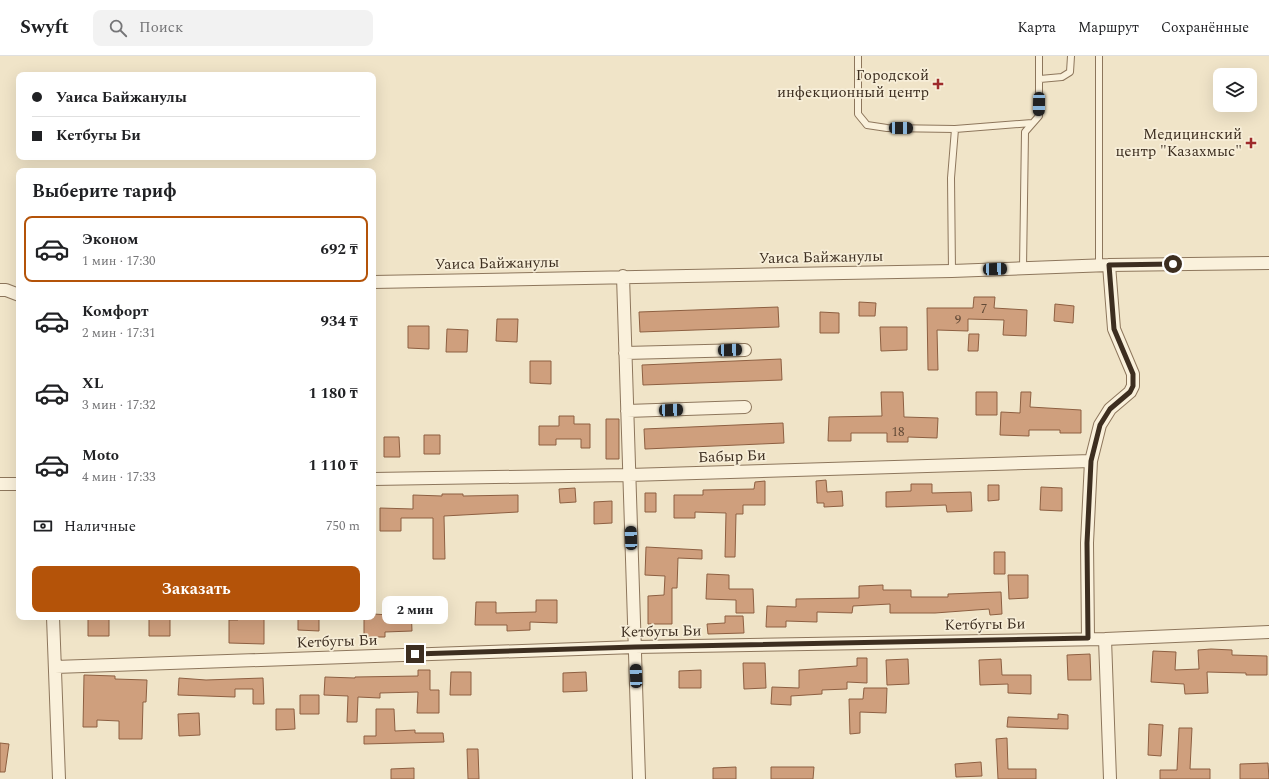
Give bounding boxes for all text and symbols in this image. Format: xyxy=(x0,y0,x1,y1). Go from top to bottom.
search box xyxy=(93,10,373,46)
text: Swyft xyxy=(20,13,69,42)
text: Поиск xyxy=(139,16,183,39)
icon: search xyxy=(107,17,129,39)
text: Карта xyxy=(1018,17,1056,38)
text: Маршрут xyxy=(1078,17,1139,38)
text: Сохранённые xyxy=(1161,17,1249,38)
place label: Городской инфекционный центр xyxy=(777,64,929,104)
map controls xyxy=(1213,68,1257,112)
button: layers xyxy=(1213,68,1257,112)
marker: Городской инфекционный центр xyxy=(932,78,944,90)
text: Уаиса Байжанулы xyxy=(56,86,187,109)
car xyxy=(1033,92,1045,116)
car xyxy=(889,122,913,134)
place label: Медицинский центр "Казахмыс" xyxy=(1115,123,1242,163)
text: Кетбугы Би xyxy=(56,124,141,147)
marker: Медицинский центр "Казахмыс" xyxy=(1245,137,1257,149)
text: Выберите тариф xyxy=(32,178,177,205)
text: Эконом xyxy=(82,228,138,251)
icon: car xyxy=(34,231,70,267)
text: 692 ₸ xyxy=(321,238,358,261)
street label: Уаиса Байжанулы xyxy=(759,245,883,270)
text: 1 мин · 17:30 xyxy=(82,251,155,271)
street label: Уаиса Байжанулы xyxy=(435,251,559,276)
route start xyxy=(1164,255,1182,273)
car xyxy=(983,263,1007,275)
house number: 7 xyxy=(981,299,987,319)
text: Комфорт xyxy=(82,300,149,323)
icon: car xyxy=(34,303,70,339)
text: 934 ₸ xyxy=(321,310,358,333)
house number: 9 xyxy=(955,310,962,330)
text: 2 мин · 17:31 xyxy=(82,323,155,343)
car xyxy=(718,344,742,356)
text: XL xyxy=(82,372,103,395)
icon: car xyxy=(34,375,70,411)
text: 1 180 ₸ xyxy=(308,382,358,405)
text: 3 мин · 17:32 xyxy=(82,395,155,415)
car xyxy=(659,404,683,416)
house number: 18 xyxy=(892,422,905,442)
text: Moto xyxy=(82,444,119,467)
street label: Бабыр Би xyxy=(698,444,766,469)
icon: car xyxy=(34,447,70,483)
text: 1 110 ₸ xyxy=(308,454,358,477)
text: 4 мин · 17:33 xyxy=(82,467,155,487)
icon: cash xyxy=(32,515,54,537)
text: Наличные xyxy=(64,515,136,538)
text: 750 m xyxy=(326,516,360,536)
car xyxy=(625,526,637,550)
button: Заказать xyxy=(32,566,360,612)
callout: 2 мин xyxy=(382,596,448,624)
text: 2 мин xyxy=(397,600,433,620)
street label: Кетбугы Би xyxy=(944,612,1026,637)
street label: Кетбугы Би xyxy=(620,619,702,644)
street label: Кетбугы Би xyxy=(296,629,378,654)
route end xyxy=(406,645,424,663)
car xyxy=(630,664,642,688)

